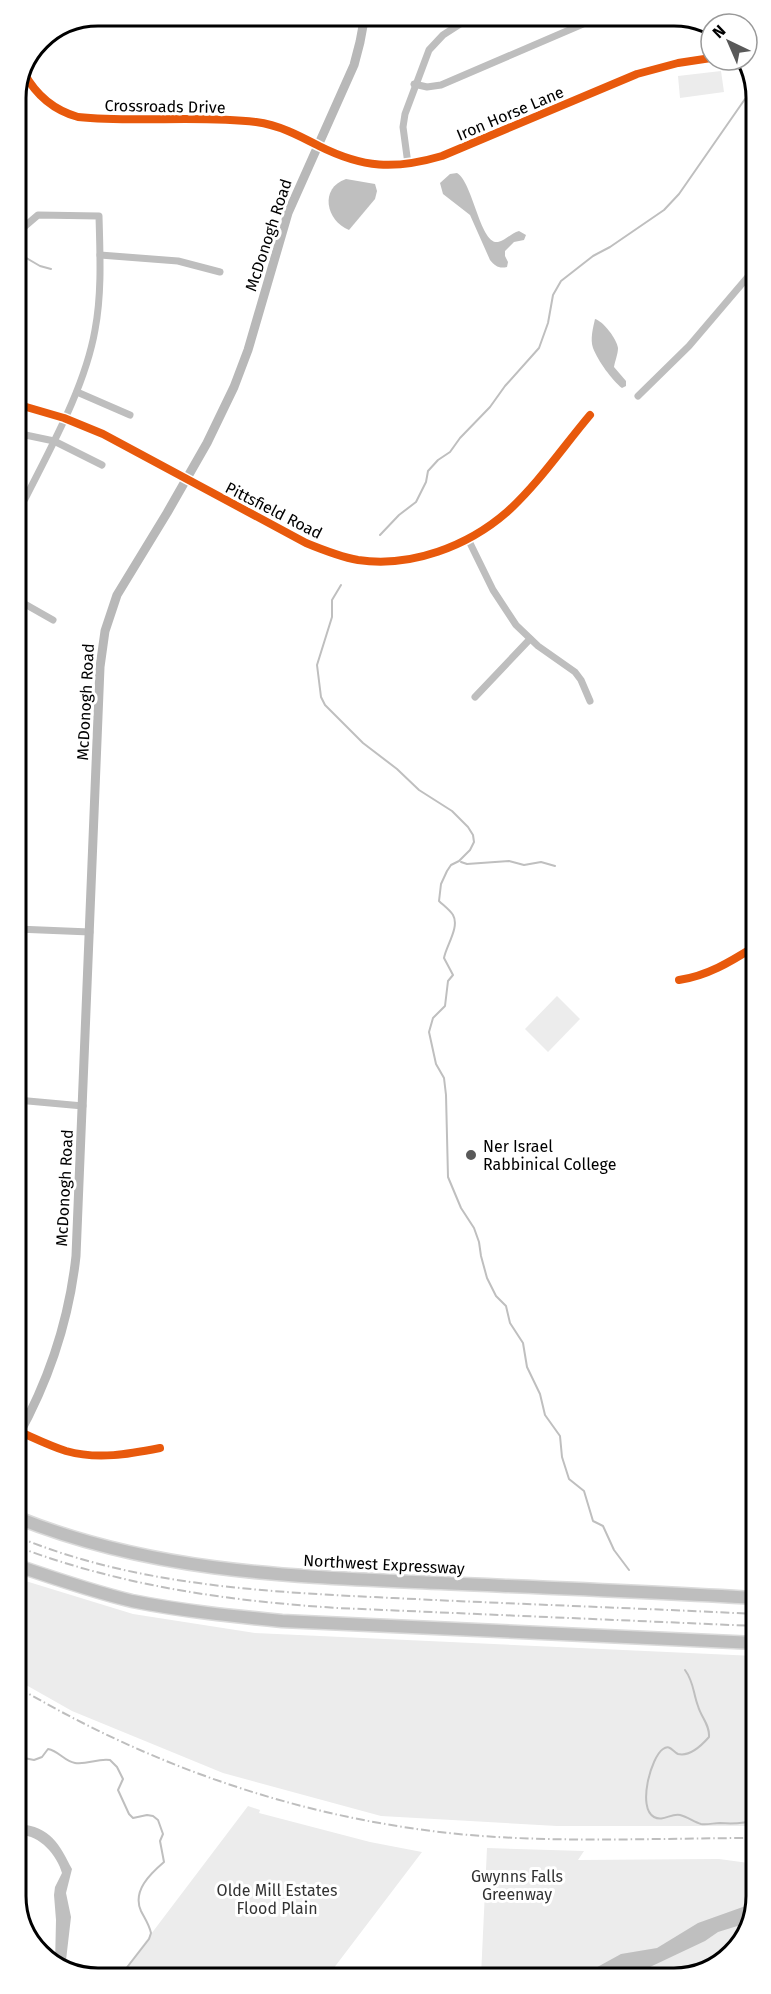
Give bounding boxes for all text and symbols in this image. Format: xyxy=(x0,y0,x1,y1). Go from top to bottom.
north arrow xyxy=(699,12,759,72)
text: N xyxy=(709,21,729,42)
street label: Iron Horse Lane xyxy=(454,82,567,145)
street label: Crossroads Drive xyxy=(104,96,226,117)
street label: McDonogh Road xyxy=(241,176,296,294)
street label: Pittsfield Road xyxy=(222,478,325,543)
street label: McDonogh Road xyxy=(73,643,98,761)
street label: McDonogh Road xyxy=(52,1129,77,1247)
place label: Ner Israel Rabbinical College xyxy=(483,1137,616,1174)
marker: Ner Israel Rabbinical College xyxy=(464,1148,478,1162)
street label: Northwest Expressway xyxy=(303,1551,465,1578)
park label: Gwynns Falls Greenway xyxy=(471,1867,563,1904)
park label: Olde Mill Estates Flood Plain xyxy=(217,1881,337,1918)

